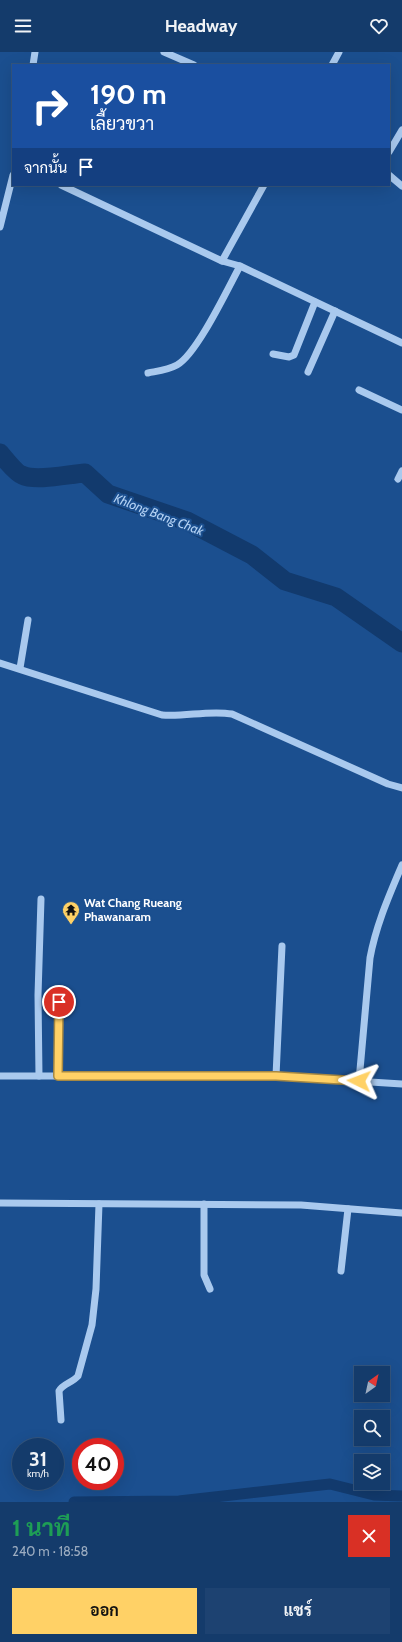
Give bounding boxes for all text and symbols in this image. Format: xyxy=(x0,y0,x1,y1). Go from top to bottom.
icon: menu xyxy=(12,15,34,37)
text: Headway xyxy=(165,15,237,37)
icon: heart xyxy=(368,15,390,37)
text: 190 m xyxy=(90,77,166,111)
icon: right xyxy=(24,80,76,132)
text: เลี้ยวขวา xyxy=(90,113,154,135)
icon: arrive xyxy=(75,156,97,178)
text: จากนั้น xyxy=(24,159,67,177)
water label: Khlong Bang Chak xyxy=(112,490,207,539)
place label: Wat Chang Rueang Phawanaram xyxy=(84,895,182,924)
temple icon: Wat Chang Rueang Phawanaram xyxy=(61,900,81,925)
pin xyxy=(42,985,76,1019)
icon: arrive xyxy=(48,991,70,1013)
position arrow xyxy=(338,1060,380,1102)
north arrow xyxy=(354,1366,390,1402)
map controls xyxy=(354,1366,390,1490)
button: search xyxy=(354,1410,390,1446)
speed limit sign: 40 xyxy=(72,1438,124,1490)
text: 31 xyxy=(29,1447,47,1471)
button: layers xyxy=(354,1454,390,1490)
text: km/h xyxy=(27,1467,49,1480)
text: 1 นาที xyxy=(12,1513,70,1542)
button: close xyxy=(348,1515,390,1557)
text: 240 m · 18:58 xyxy=(12,1543,88,1559)
button: ออก xyxy=(12,1588,197,1634)
button: แชร์ xyxy=(205,1588,390,1634)

